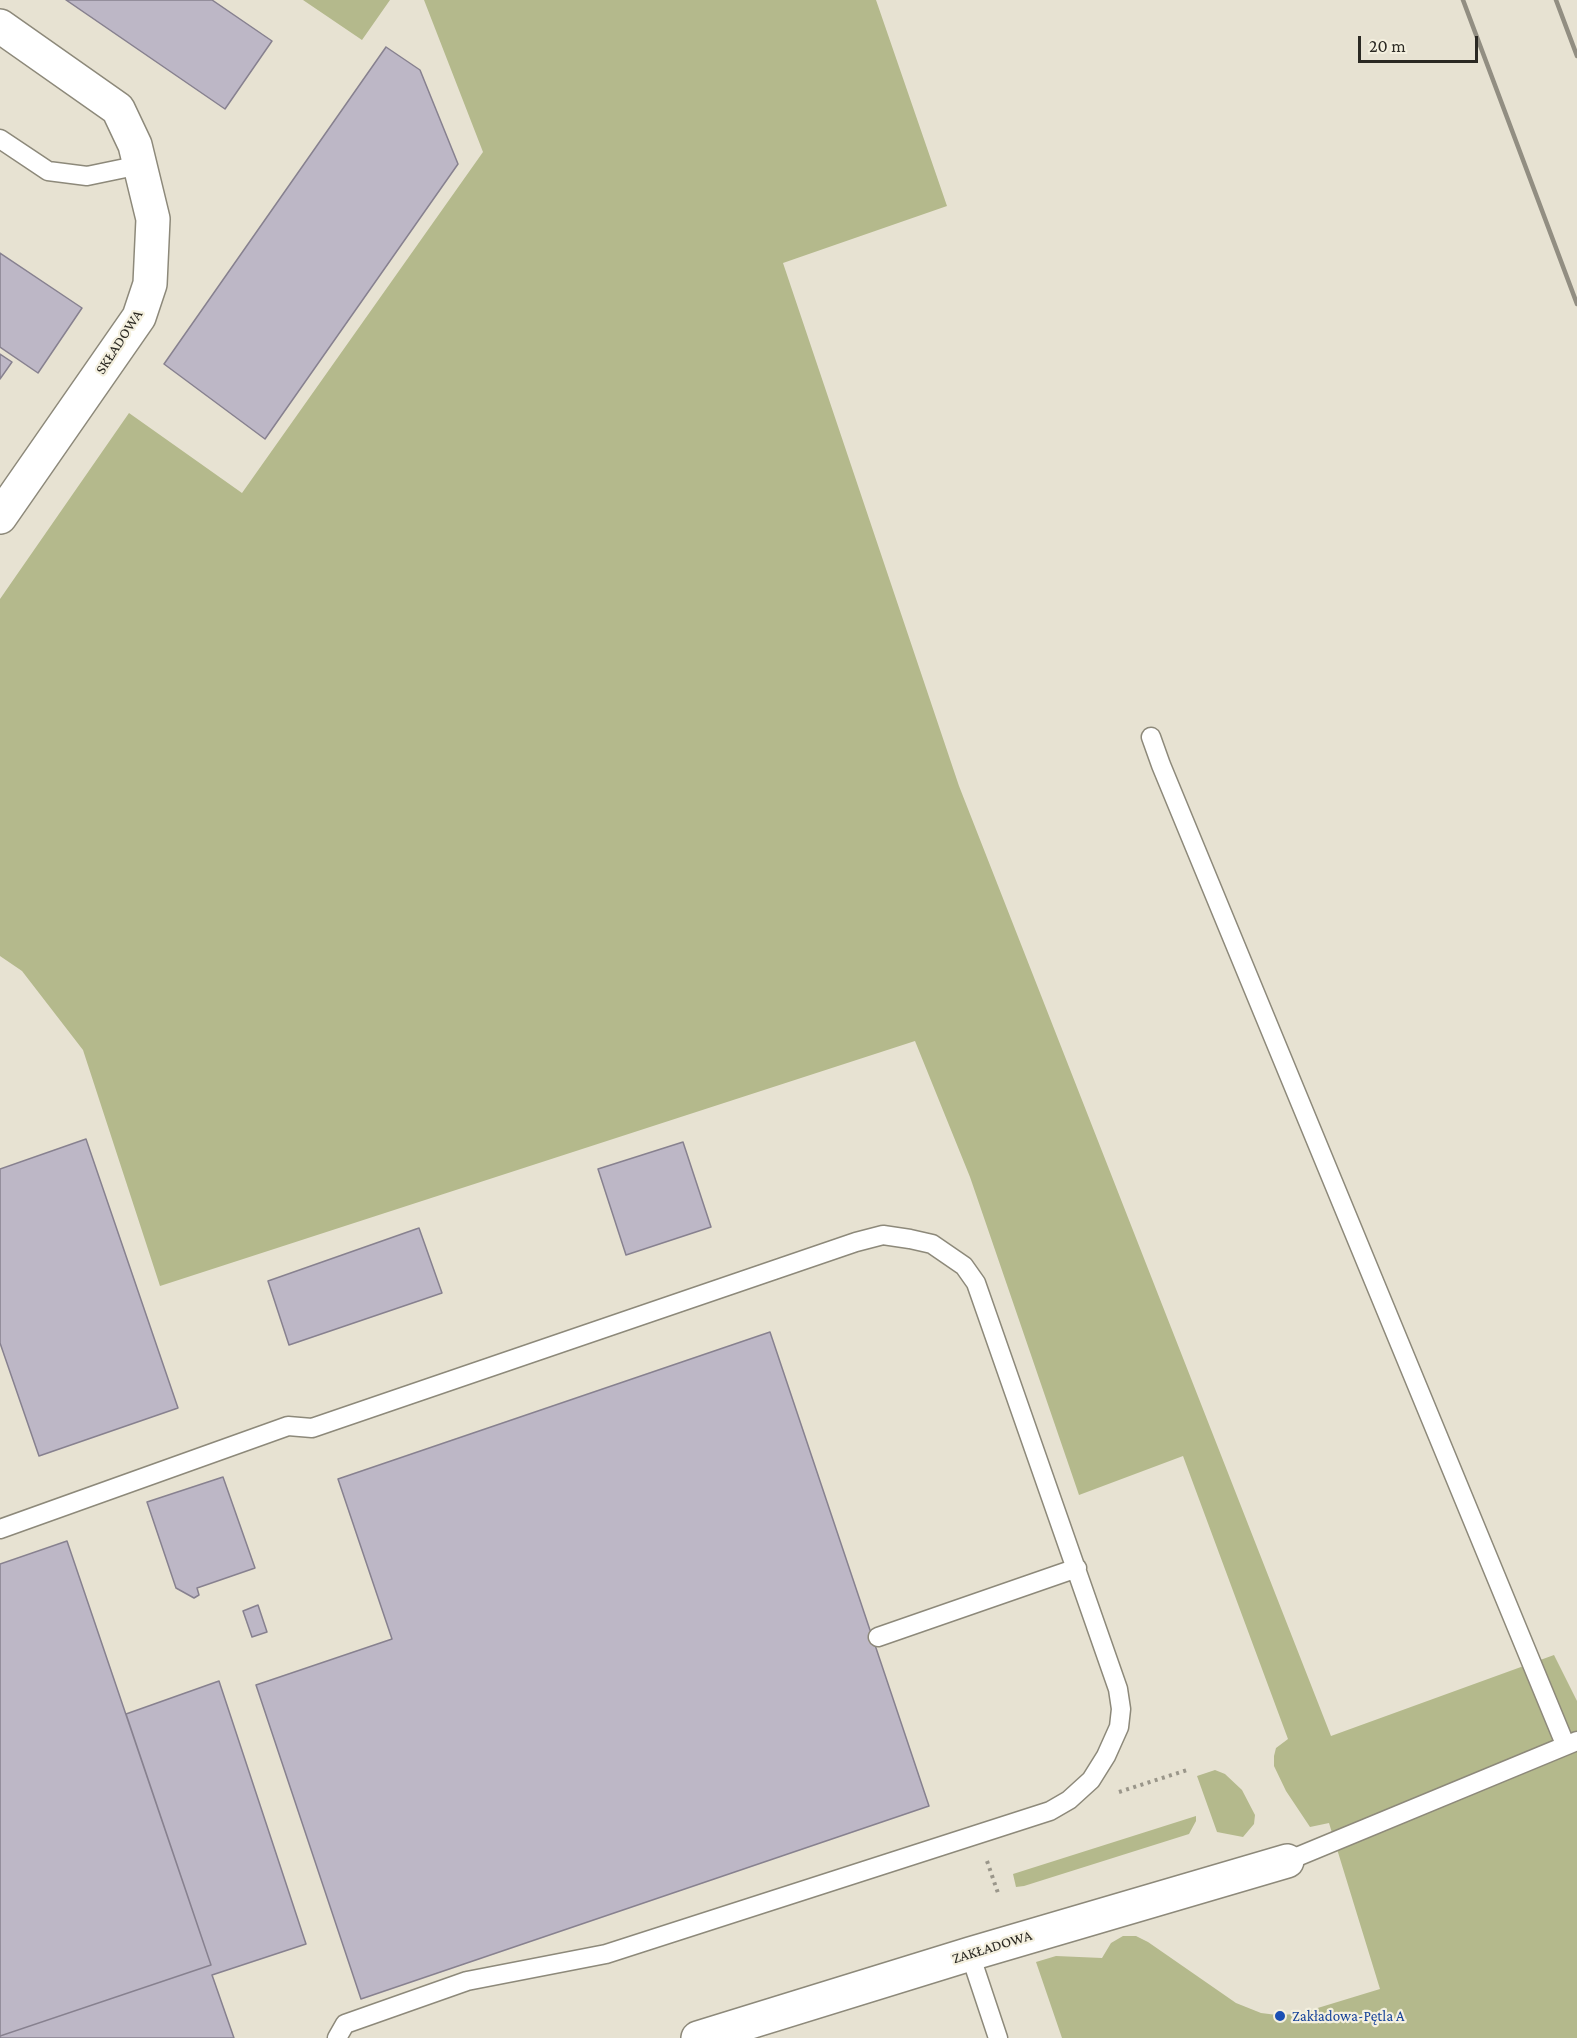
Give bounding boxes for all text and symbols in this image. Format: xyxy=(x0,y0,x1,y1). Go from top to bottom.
scale bar xyxy=(1361,24,1481,62)
text: 20 m xyxy=(1369,36,1406,56)
street label: SKŁADOWA xyxy=(92,306,146,378)
street label: ZAKŁADOWA xyxy=(950,1926,1034,1968)
place label: Zakładowa-Pętla A xyxy=(1292,2007,1404,2025)
marker: Zakładowa-Pętla A xyxy=(1273,2009,1287,2023)

